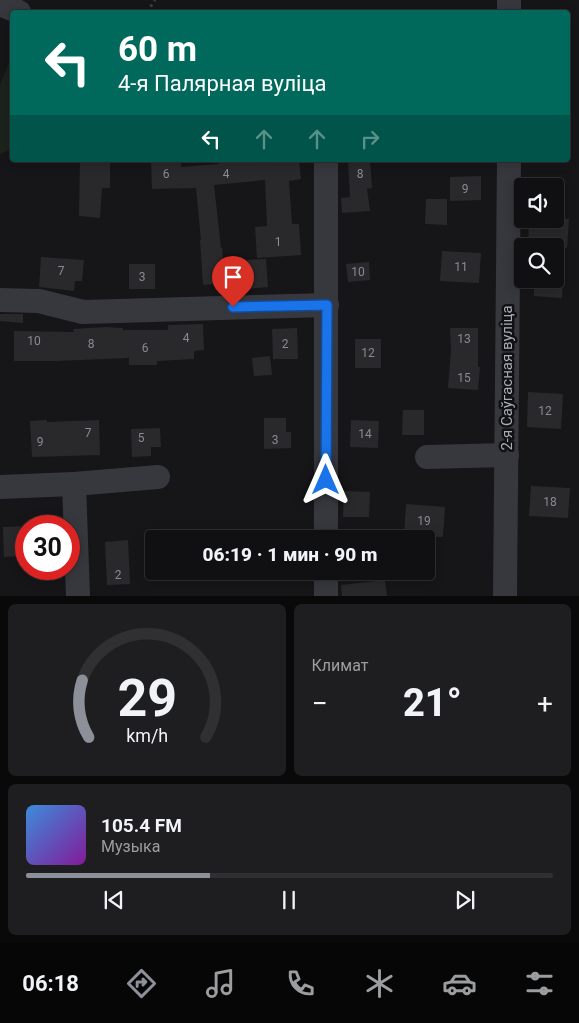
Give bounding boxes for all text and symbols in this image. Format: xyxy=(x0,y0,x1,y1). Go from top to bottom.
text: 60 m xyxy=(118,29,197,70)
icon: left xyxy=(35,30,100,95)
text: 4-я Палярная вуліца xyxy=(118,71,326,96)
icon: left xyxy=(197,125,225,153)
icon: ahead xyxy=(250,125,278,153)
icon: ahead xyxy=(303,125,331,153)
icon: right xyxy=(356,125,384,153)
house number: 6 xyxy=(163,167,170,181)
house number: 4 xyxy=(223,167,230,181)
house number: 8 xyxy=(357,167,364,181)
map controls xyxy=(514,178,564,288)
button: sound xyxy=(514,178,564,228)
house number: 9 xyxy=(462,182,468,196)
house number: 1 xyxy=(275,235,281,249)
button: search xyxy=(514,238,564,288)
pin xyxy=(212,256,254,307)
house number: 11 xyxy=(454,260,468,274)
icon: arrive xyxy=(219,263,247,291)
house number: 7 xyxy=(58,264,65,278)
house number: 10 xyxy=(351,265,365,279)
house number: 3 xyxy=(139,270,145,284)
street label: 2-я Саўгасная вуліца xyxy=(498,305,516,451)
house number: 4 xyxy=(183,331,190,345)
house number: 13 xyxy=(457,332,471,346)
house number: 10 xyxy=(27,334,41,348)
house number: 8 xyxy=(88,337,95,351)
house number: 2 xyxy=(282,337,289,351)
house number: 6 xyxy=(142,341,149,355)
house number: 12 xyxy=(361,346,375,360)
house number: 15 xyxy=(457,371,471,385)
house number: 12 xyxy=(538,404,552,418)
house number: 7 xyxy=(85,426,92,440)
house number: 14 xyxy=(358,427,372,441)
house number: 5 xyxy=(138,431,145,445)
house number: 3 xyxy=(272,433,278,447)
house number: 9 xyxy=(37,435,43,449)
position arrow xyxy=(299,453,351,505)
house number: 18 xyxy=(543,495,557,509)
house number: 19 xyxy=(417,514,431,528)
speed limit sign: 30 xyxy=(15,515,80,580)
text: 06:19 · 1 мин · 90 m xyxy=(203,543,377,566)
house number: 2 xyxy=(115,568,122,582)
text: Климат xyxy=(312,656,368,675)
text: 29 xyxy=(117,668,177,729)
text: 21° xyxy=(403,681,462,725)
text: − xyxy=(312,687,328,720)
text: + xyxy=(537,687,553,720)
text: km/h xyxy=(126,725,168,746)
text: 105.4 FM xyxy=(101,814,182,837)
text: Музыка xyxy=(101,837,160,856)
icon: previous xyxy=(100,886,128,914)
icon: pause xyxy=(275,886,303,914)
icon: next xyxy=(451,886,479,914)
icon: directions xyxy=(124,966,159,1001)
icon: music xyxy=(203,966,238,1001)
icon: phone xyxy=(283,966,318,1001)
icon: climate xyxy=(362,966,397,1001)
icon: car xyxy=(442,966,477,1001)
icon: filters xyxy=(522,966,557,1001)
text: 06:18 xyxy=(22,971,79,996)

